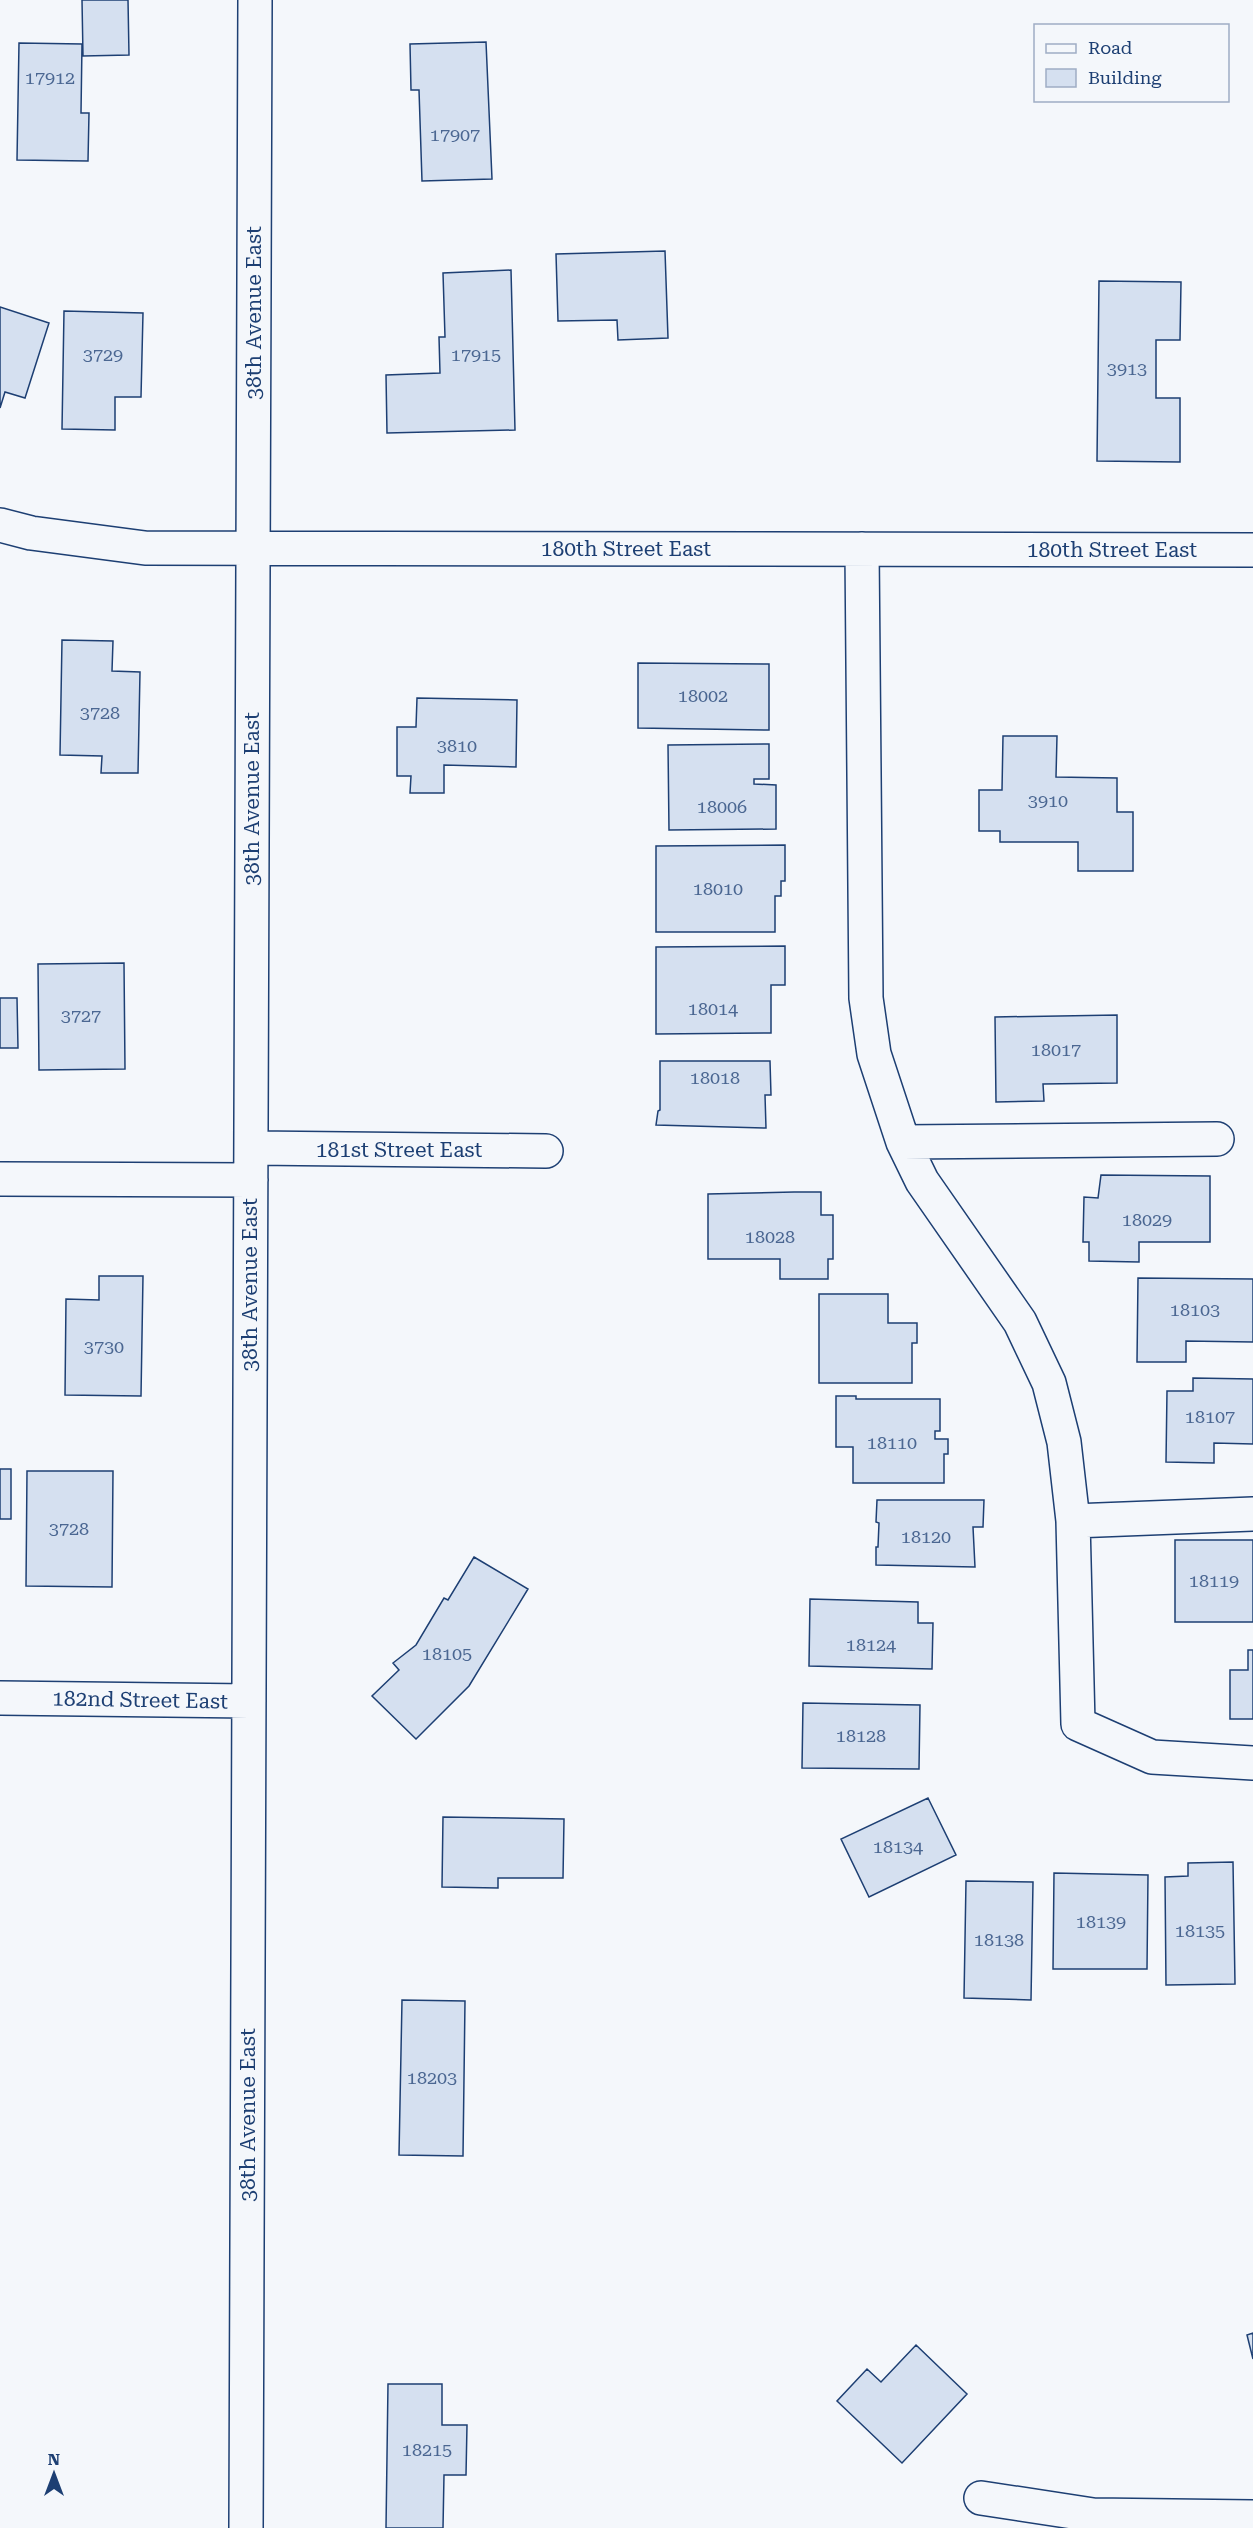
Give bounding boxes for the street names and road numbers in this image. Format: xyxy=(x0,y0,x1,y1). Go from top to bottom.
street label: 38th Avenue East xyxy=(242,226,266,400)
street label: 180th Street East xyxy=(541,537,711,561)
street label: 180th Street East xyxy=(1027,538,1197,562)
street label: 38th Avenue East xyxy=(240,712,264,886)
street label: 181st Street East xyxy=(316,1138,483,1162)
street label: 38th Avenue East xyxy=(238,1198,262,1372)
street label: 182nd Street East xyxy=(52,1686,228,1714)
street label: 38th Avenue East xyxy=(236,2028,260,2202)

